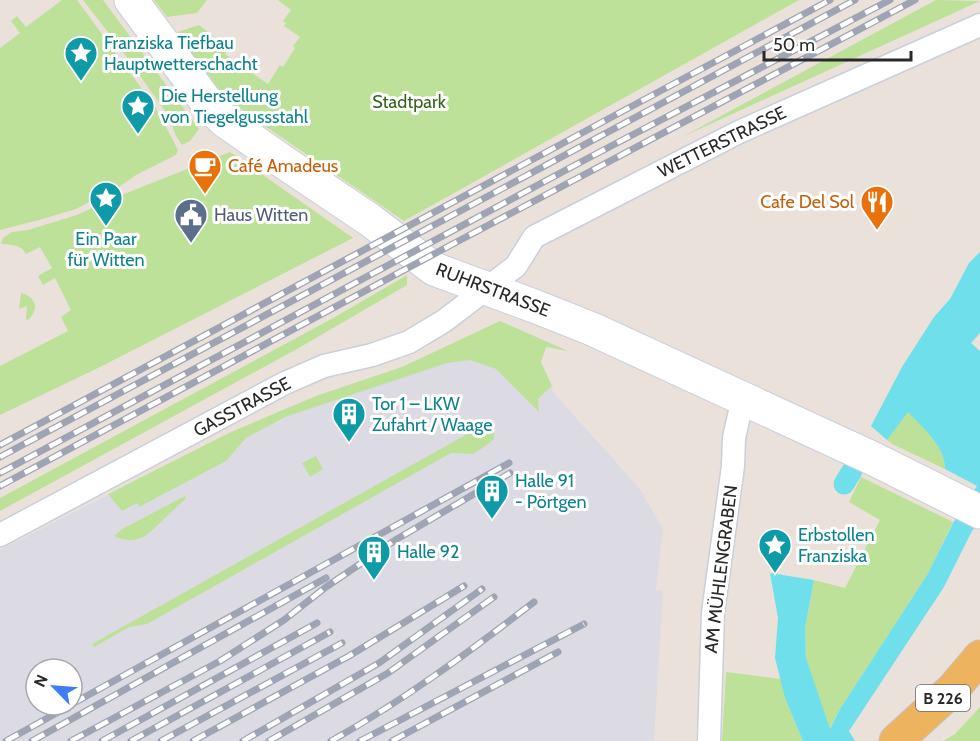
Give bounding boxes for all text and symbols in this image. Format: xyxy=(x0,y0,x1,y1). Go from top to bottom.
scale bar xyxy=(764,24,911,62)
place label: Franziska Tiefbau Hauptwetterschacht xyxy=(104,32,258,75)
text: 50 m xyxy=(773,34,815,56)
place icon: Franziska Tiefbau Hauptwetterschacht xyxy=(63,35,99,82)
place label: Die Herstellung von Tiegelgussstahl xyxy=(161,85,309,128)
place icon: Die Herstellung von Tiegelgussstahl xyxy=(120,88,156,135)
park label: Stadtpark xyxy=(372,91,447,113)
street label: WETTERSTRASSE xyxy=(654,101,790,183)
cafe icon: Café Amadeus xyxy=(187,148,223,195)
place label: Café Amadeus xyxy=(228,155,338,177)
place icon: Ein Paar für Witten xyxy=(88,180,124,227)
restaurant icon: Cafe Del Sol xyxy=(859,184,895,231)
place label: Cafe Del Sol xyxy=(760,191,855,213)
public building icon: Haus Witten xyxy=(173,197,209,244)
place label: Haus Witten xyxy=(214,204,308,226)
place label: Ein Paar für Witten xyxy=(67,228,145,271)
street label: RUHRSTRASSE xyxy=(433,258,553,322)
street label: GASSTRASSE xyxy=(190,372,294,442)
place label: Tor 1 – LKW Zufahrt / Waage xyxy=(372,393,492,436)
building icon: Tor 1 – LKW Zufahrt / Waage xyxy=(331,396,367,443)
place label: Halle 91 - Pörtgen xyxy=(515,470,587,513)
building icon: Halle 91 - Pörtgen xyxy=(474,473,510,520)
street label: AM MÜHLENGRABEN xyxy=(700,484,742,654)
place label: Erbstollen Franziska xyxy=(798,524,875,567)
place icon: Erbstollen Franziska xyxy=(757,527,793,574)
building icon: Halle 92 xyxy=(356,534,392,581)
place label: Halle 92 xyxy=(397,541,460,563)
north arrow xyxy=(24,657,84,717)
text: N xyxy=(30,672,52,690)
road number: B 226 xyxy=(916,685,970,711)

